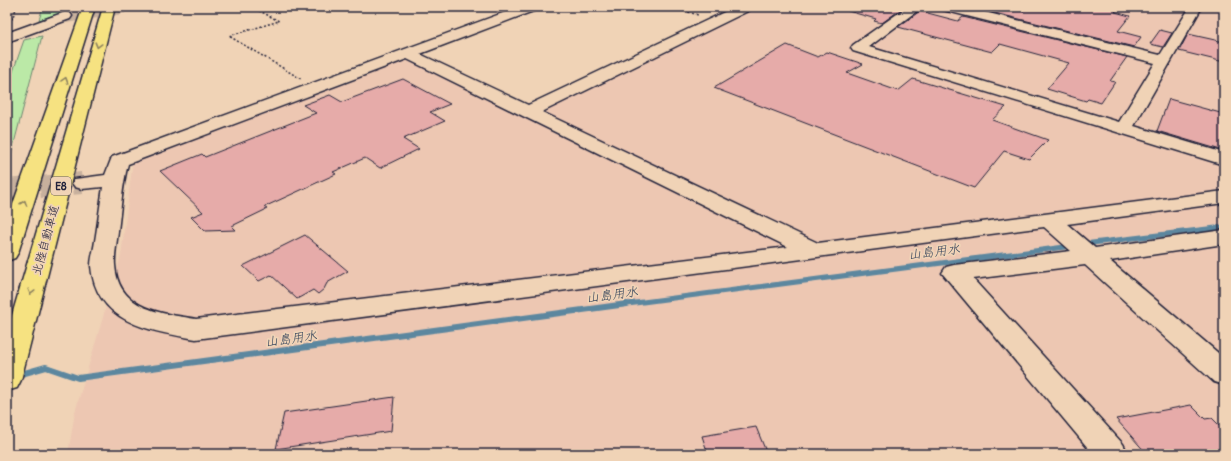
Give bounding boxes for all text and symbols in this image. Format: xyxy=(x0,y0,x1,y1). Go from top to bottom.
one-way arrow xyxy=(95,41,103,48)
one-way arrow xyxy=(60,76,69,83)
road number: E8 xyxy=(51,177,71,195)
one-way arrow xyxy=(19,200,28,207)
street label: 北陸自動車道 xyxy=(29,203,63,277)
water label: 山島用水 xyxy=(907,241,961,263)
water label: 山島用水 xyxy=(585,283,639,307)
one-way arrow xyxy=(27,288,36,295)
water label: 山島用水 xyxy=(264,327,318,351)

